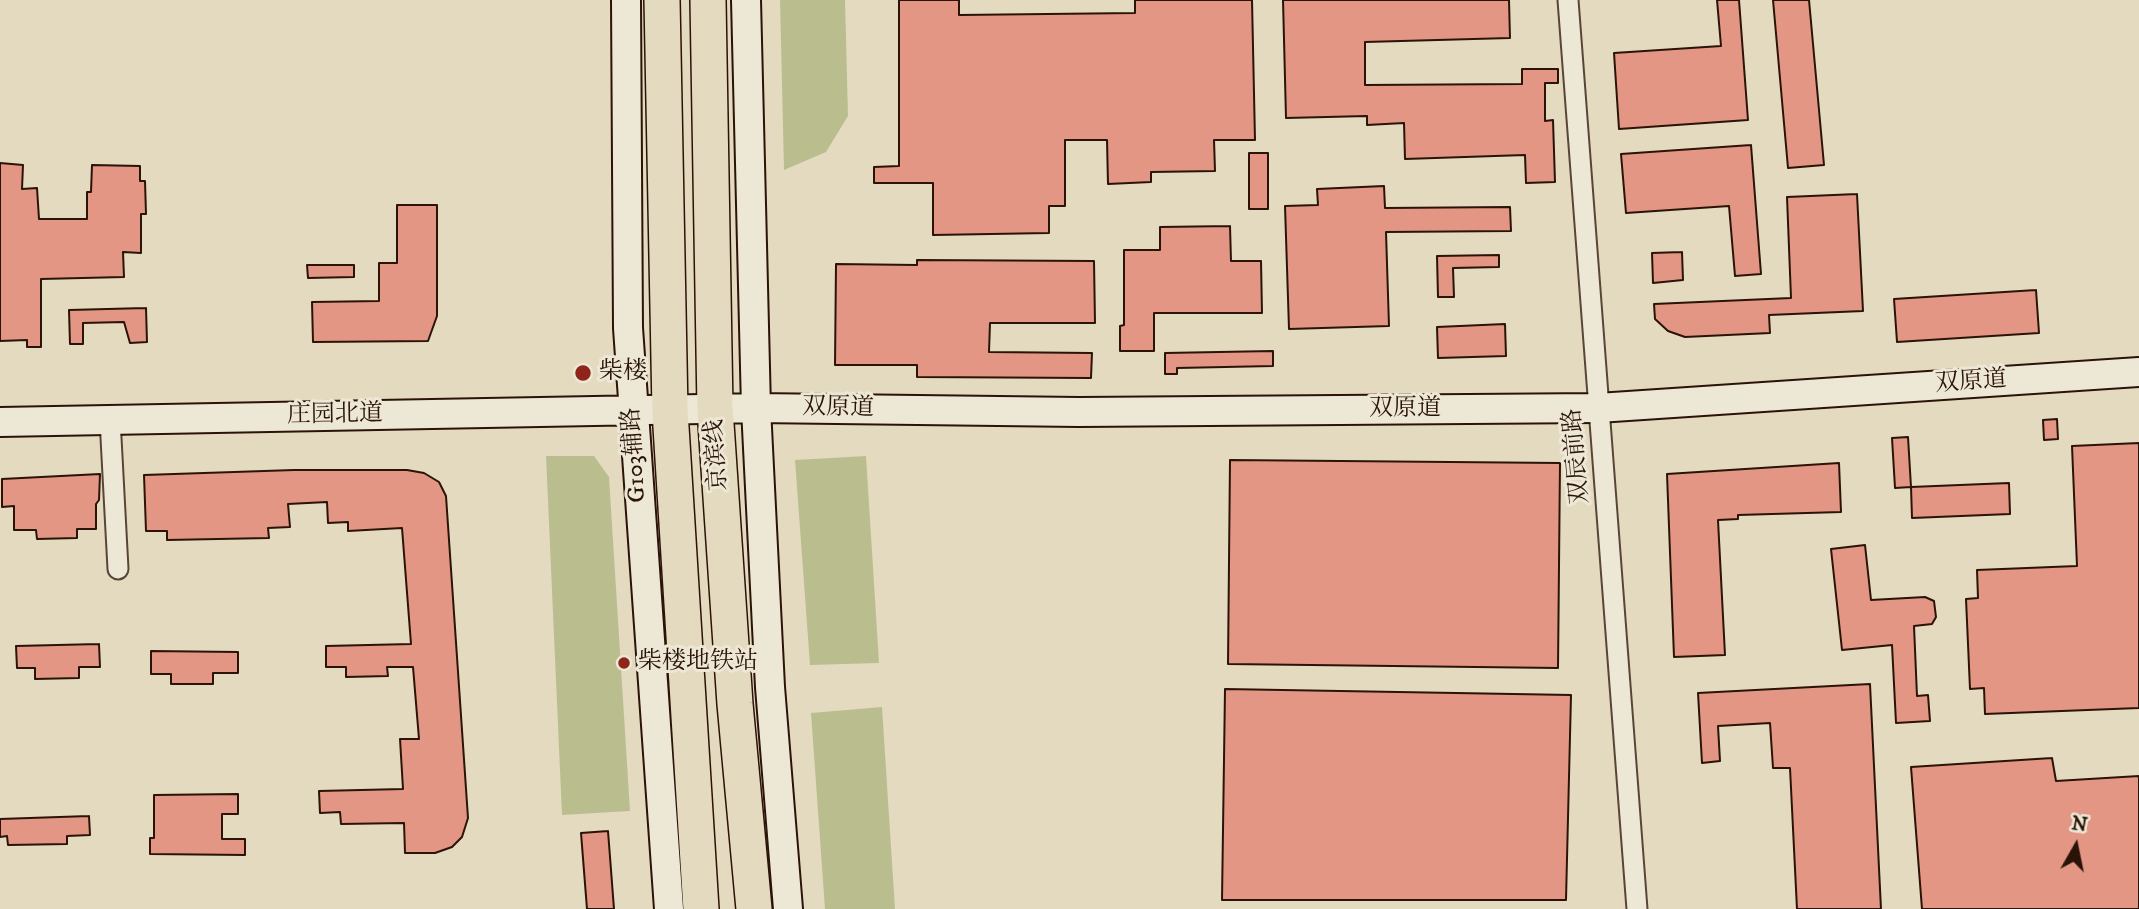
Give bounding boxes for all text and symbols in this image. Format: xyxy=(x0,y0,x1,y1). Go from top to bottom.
place label: 柴楼 xyxy=(599,359,647,387)
marker: 柴楼 xyxy=(573,363,593,383)
street label: 双原道 xyxy=(1934,366,2008,400)
street label: 双原道 xyxy=(802,394,874,424)
street label: 双原道 xyxy=(1369,396,1441,424)
street label: 庄园北道 xyxy=(287,401,383,431)
street label: G103辅路 xyxy=(618,406,654,504)
street label: 双辰前路 xyxy=(1559,407,1597,505)
street label: 京滨线 xyxy=(701,418,735,492)
place label: 柴楼地铁站 xyxy=(638,649,758,677)
marker: 柴楼地铁站 xyxy=(616,655,632,671)
north arrow xyxy=(2041,811,2111,881)
text: N xyxy=(2070,812,2089,837)

